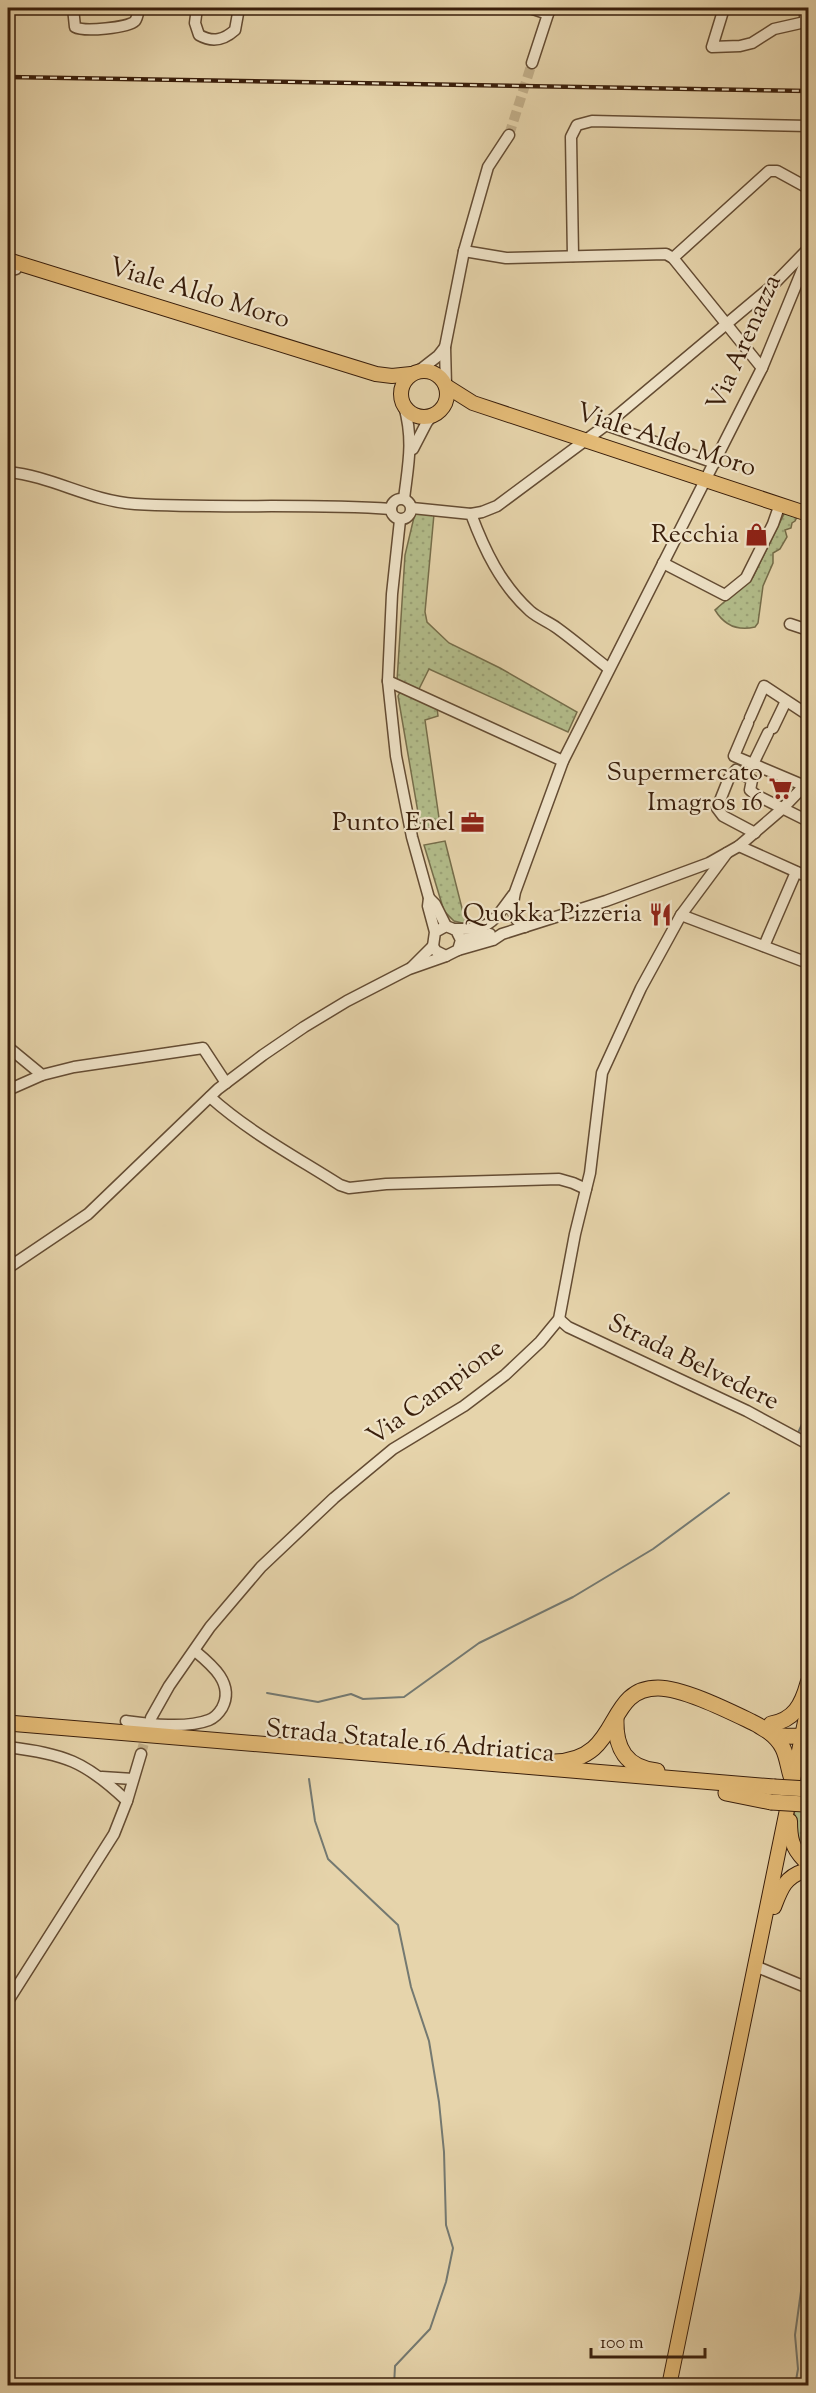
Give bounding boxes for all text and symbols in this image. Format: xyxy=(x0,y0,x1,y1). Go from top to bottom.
street label: Viale Aldo Moro xyxy=(104,249,294,339)
street label: Via Arenazza xyxy=(698,269,792,417)
street label: Viale Aldo Moro xyxy=(571,394,761,488)
place label: Recchia xyxy=(651,517,739,554)
shop icon: Recchia xyxy=(744,522,770,548)
place label: Supermercato Imagros 16 xyxy=(607,755,763,822)
supermarket icon: Supermercato Imagros 16 xyxy=(768,775,794,801)
place label: Punto Enel xyxy=(332,805,455,842)
office icon: Punto Enel xyxy=(460,810,486,836)
place label: Quokka Pizzeria xyxy=(463,896,642,933)
restaurant icon: Quokka Pizzeria xyxy=(647,901,673,927)
street label: Strada Belvedere xyxy=(601,1305,785,1421)
street label: Via Campione xyxy=(360,1331,512,1455)
street label: Strada Statale 16 Adriatica xyxy=(264,1711,556,1773)
scale bar xyxy=(591,2321,705,2359)
text: 100 m xyxy=(600,2331,644,2357)

